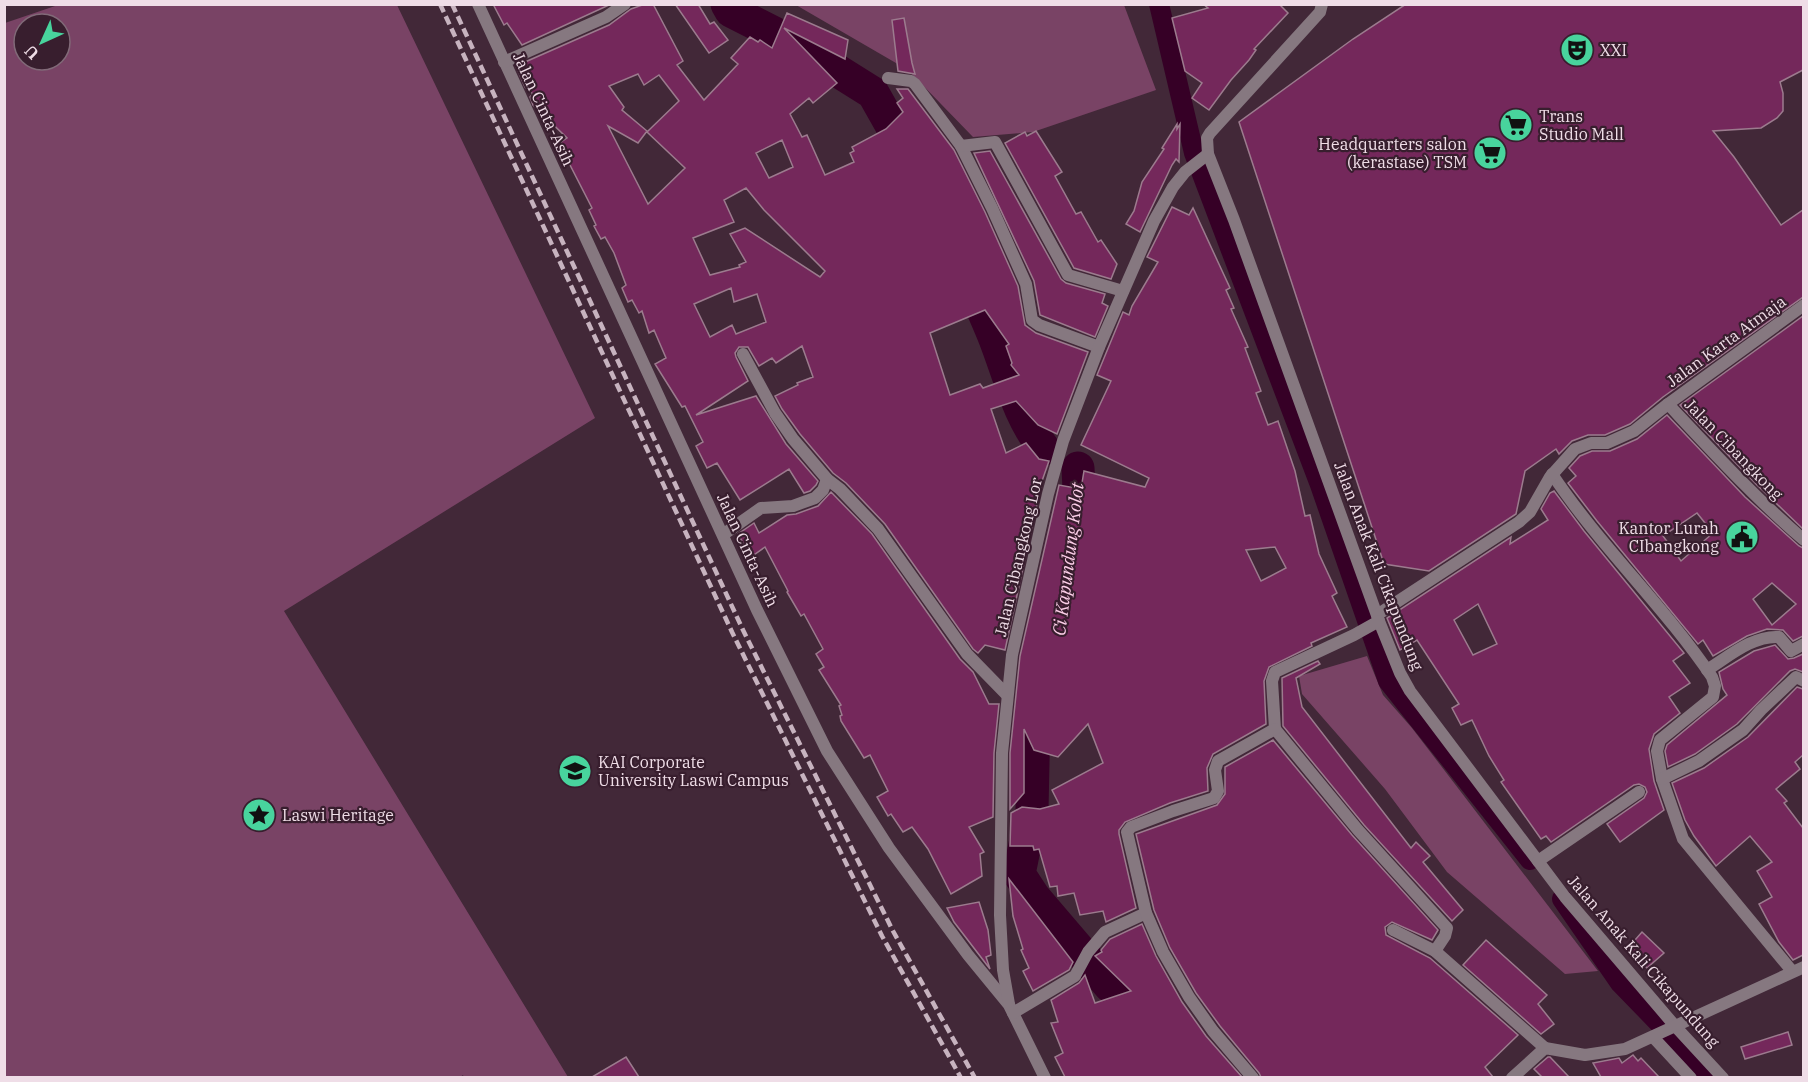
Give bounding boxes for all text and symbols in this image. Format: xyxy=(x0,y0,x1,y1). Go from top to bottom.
north arrow xyxy=(12,12,72,72)
theatre icon: XXI xyxy=(1559,32,1595,68)
place label: XXI xyxy=(1600,40,1627,60)
text: U xyxy=(20,41,43,64)
street label: Jalan Cinta-Asih xyxy=(509,49,579,169)
place label: Trans Studio Mall xyxy=(1539,106,1624,144)
supermarket icon: Trans Studio Mall xyxy=(1498,107,1534,143)
place label: Headquarters salon (kerastase) TSM xyxy=(1318,134,1467,172)
supermarket icon: Headquarters salon (kerastase) TSM xyxy=(1472,135,1508,171)
street label: Jalan Karta Atmaja xyxy=(1662,291,1790,391)
street label: Jalan Cibangkong xyxy=(1681,394,1788,504)
street label: Jalan Anak Kali Cikapundung xyxy=(1330,459,1428,673)
street label: Jalan Cibangkong Lor xyxy=(990,476,1046,638)
water label: Ci Kapundung Kolot xyxy=(1047,481,1089,637)
street label: Jalan Cinta-Asih xyxy=(713,490,783,610)
place label: Kantor Lurah CIbangkong xyxy=(1618,518,1719,556)
public building icon: Kantor Lurah CIbangkong xyxy=(1724,519,1760,555)
place label: KAI Corporate University Laswi Campus xyxy=(598,752,789,790)
school or university icon: KAI Corporate University Laswi Campus xyxy=(557,753,593,789)
place icon: Laswi Heritage xyxy=(241,797,277,833)
place label: Laswi Heritage xyxy=(282,805,394,825)
street label: Jalan Anak Kali Cikapundung xyxy=(1564,871,1724,1051)

